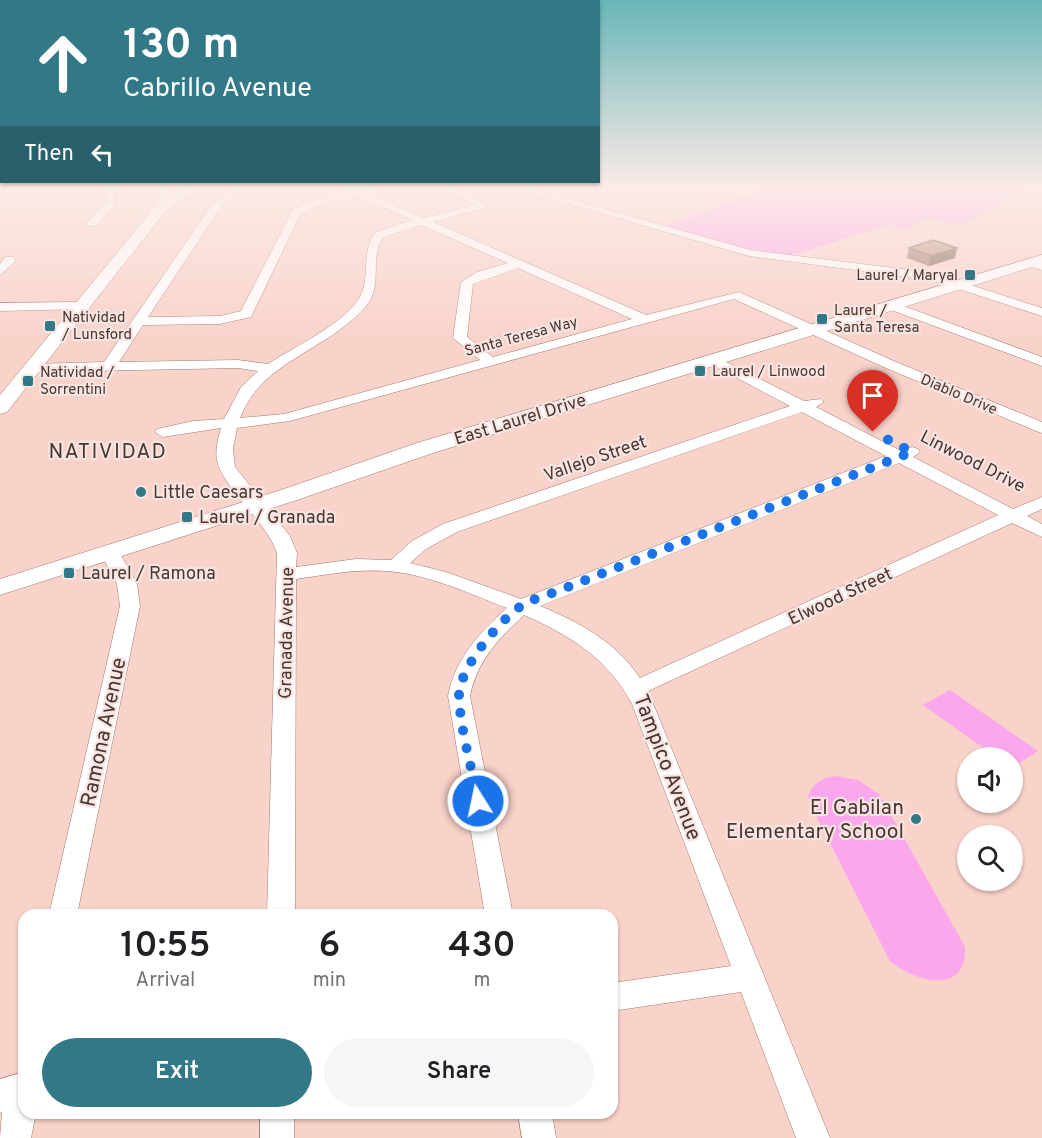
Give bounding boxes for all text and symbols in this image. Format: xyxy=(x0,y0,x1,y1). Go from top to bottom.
text: 130 m xyxy=(123,20,239,73)
icon: ahead xyxy=(24,24,102,102)
text: Cabrillo Avenue xyxy=(123,72,312,106)
icon: left xyxy=(86,138,119,171)
text: Then xyxy=(24,141,74,168)
place label: Laurel / Maryal xyxy=(856,267,958,286)
marker: Laurel / Maryal xyxy=(963,268,977,282)
place label: Laurel / Santa Teresa xyxy=(834,302,919,338)
place label: Natividad / Lunsford xyxy=(61,309,132,345)
marker: Laurel / Santa Teresa xyxy=(815,312,829,326)
street label: Santa Teresa Way xyxy=(463,313,580,362)
marker: Natividad / Lunsford xyxy=(43,319,57,333)
place label: Laurel / Linwood xyxy=(712,363,825,382)
place label: Natividad / Sorrentini xyxy=(40,364,115,400)
marker: Laurel / Linwood xyxy=(693,364,707,378)
pin xyxy=(847,370,898,432)
street label: Diablo Drive xyxy=(917,371,1000,420)
marker: Natividad / Sorrentini xyxy=(21,374,35,388)
icon: arrive xyxy=(856,379,889,412)
street label: East Laurel Drive xyxy=(452,389,589,451)
street label: Linwood Drive xyxy=(916,426,1029,499)
street label: Vallejo Street xyxy=(541,431,650,488)
district label: NATIVIDAD xyxy=(49,439,167,466)
place label: Little Caesars xyxy=(153,482,263,505)
marker: Little Caesars xyxy=(134,485,148,499)
place label: Laurel / Granada xyxy=(199,507,335,530)
marker: Laurel / Granada xyxy=(180,510,194,524)
place label: Laurel / Ramona xyxy=(81,563,216,586)
street label: Elwood Street xyxy=(785,563,897,632)
marker: Laurel / Ramona xyxy=(62,566,76,580)
street label: Granada Avenue xyxy=(275,567,300,699)
street label: Ramona Avenue xyxy=(75,655,133,809)
street label: Tampico Avenue xyxy=(626,691,707,844)
map controls xyxy=(957,747,1023,891)
button: sound xyxy=(957,747,1023,813)
position arrow xyxy=(446,769,510,833)
place label: El Gabilan Elementary School xyxy=(726,795,904,846)
marker: El Gabilan Elementary School xyxy=(909,812,923,826)
button: search xyxy=(957,825,1023,891)
text: 10:55 xyxy=(120,924,211,970)
text: 6 xyxy=(318,924,340,970)
text: 430 xyxy=(448,924,516,970)
text: Arrival xyxy=(136,968,195,994)
text: min xyxy=(313,968,346,994)
text: m xyxy=(474,968,490,994)
button: Exit xyxy=(42,1038,312,1107)
button: Share xyxy=(324,1038,594,1107)

